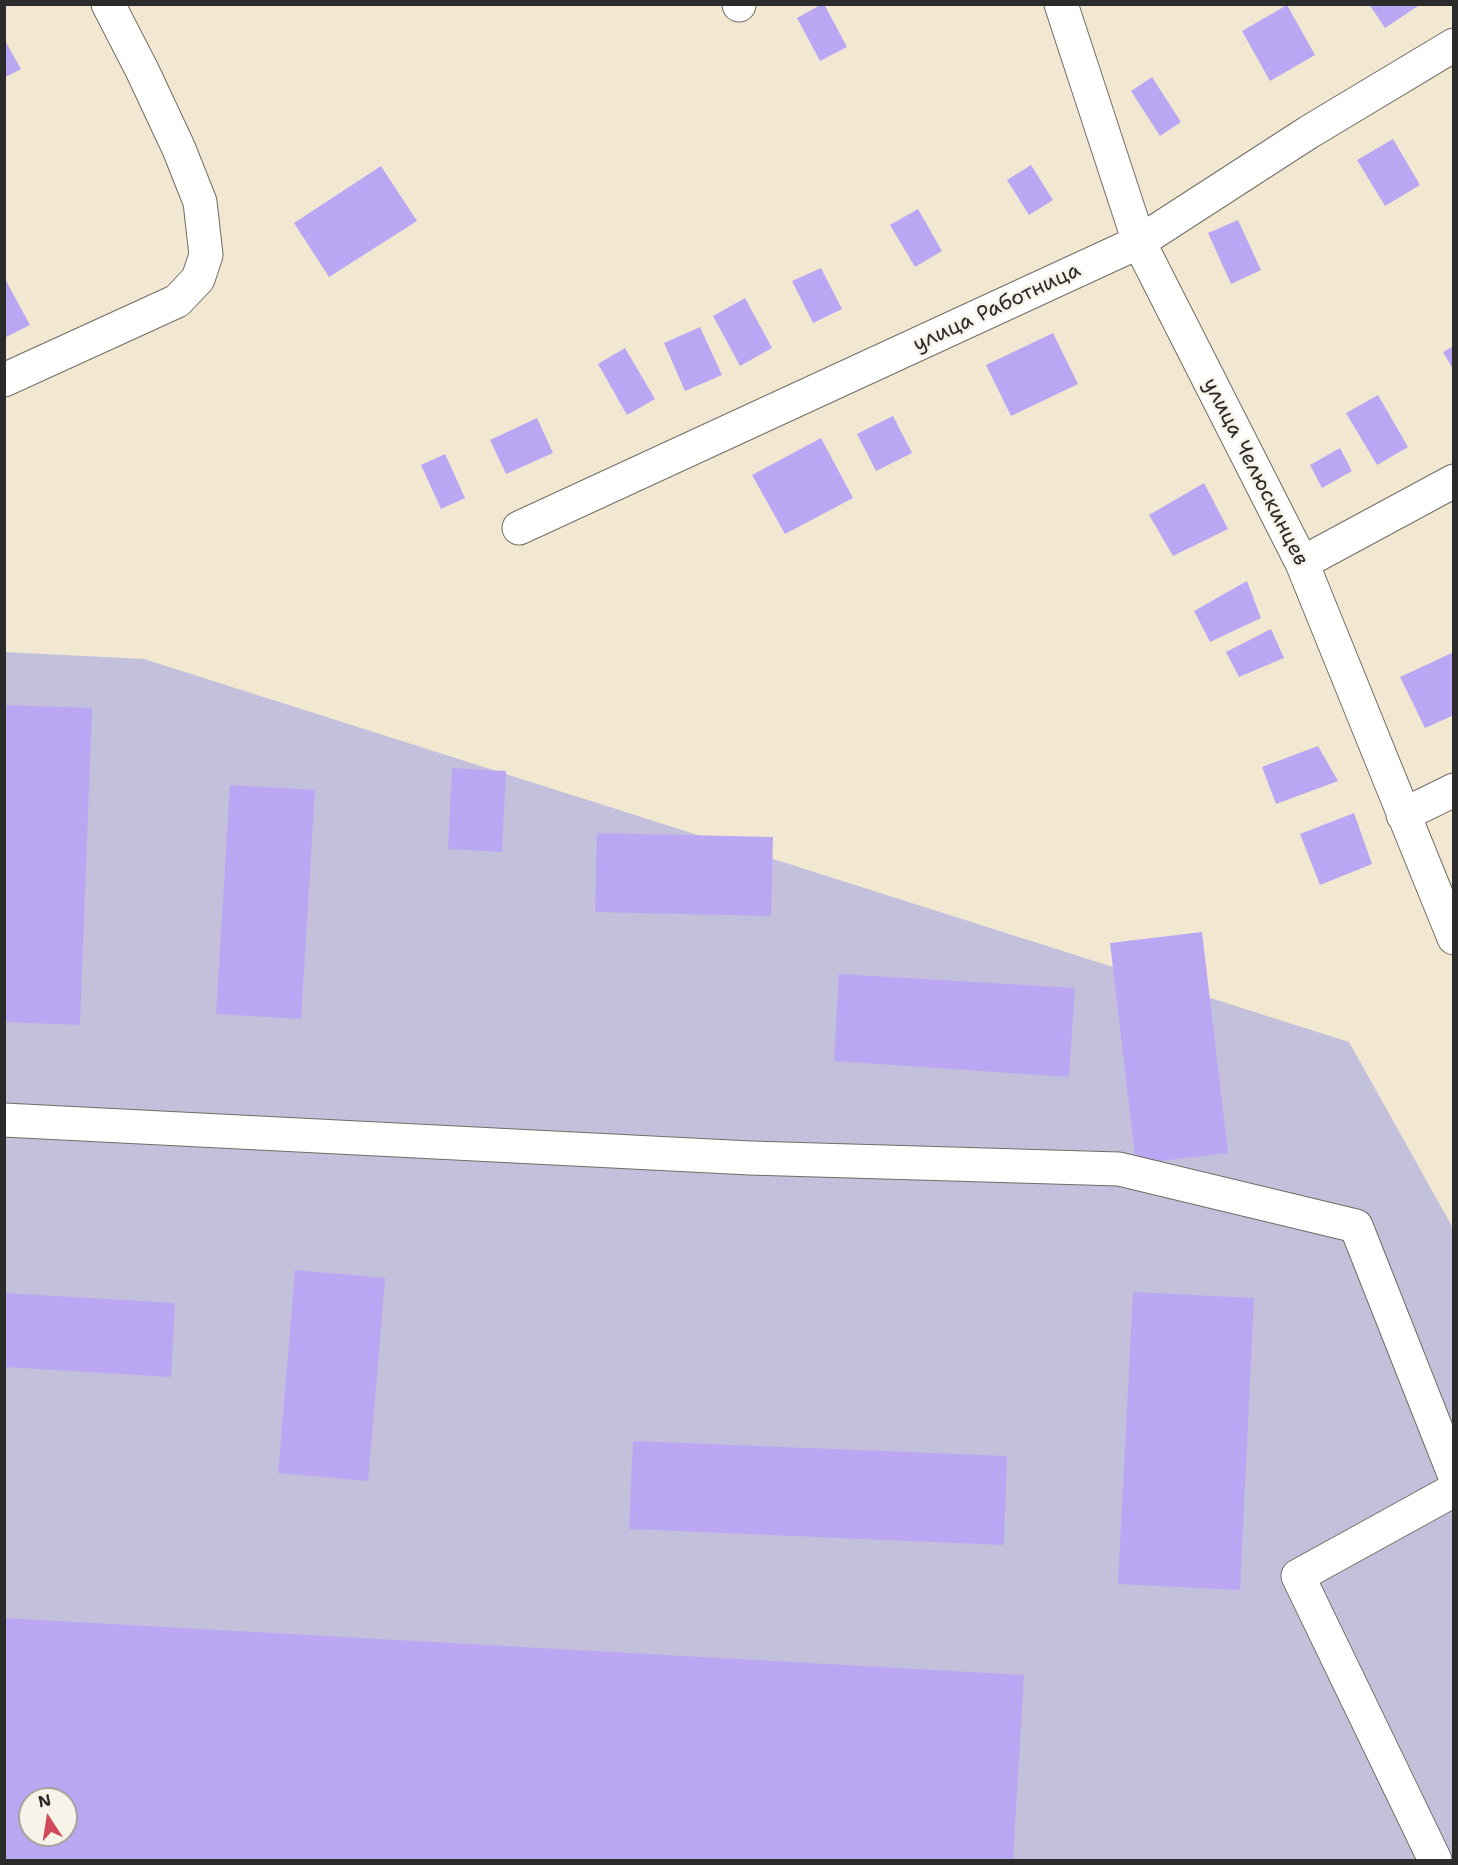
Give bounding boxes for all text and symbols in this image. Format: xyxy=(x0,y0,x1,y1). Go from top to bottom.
street label: улица Работница xyxy=(909,258,1085,358)
street label: улица Челюскинцев xyxy=(1197,374,1313,570)
north arrow xyxy=(18,1787,78,1847)
text: N xyxy=(36,1789,53,1812)

